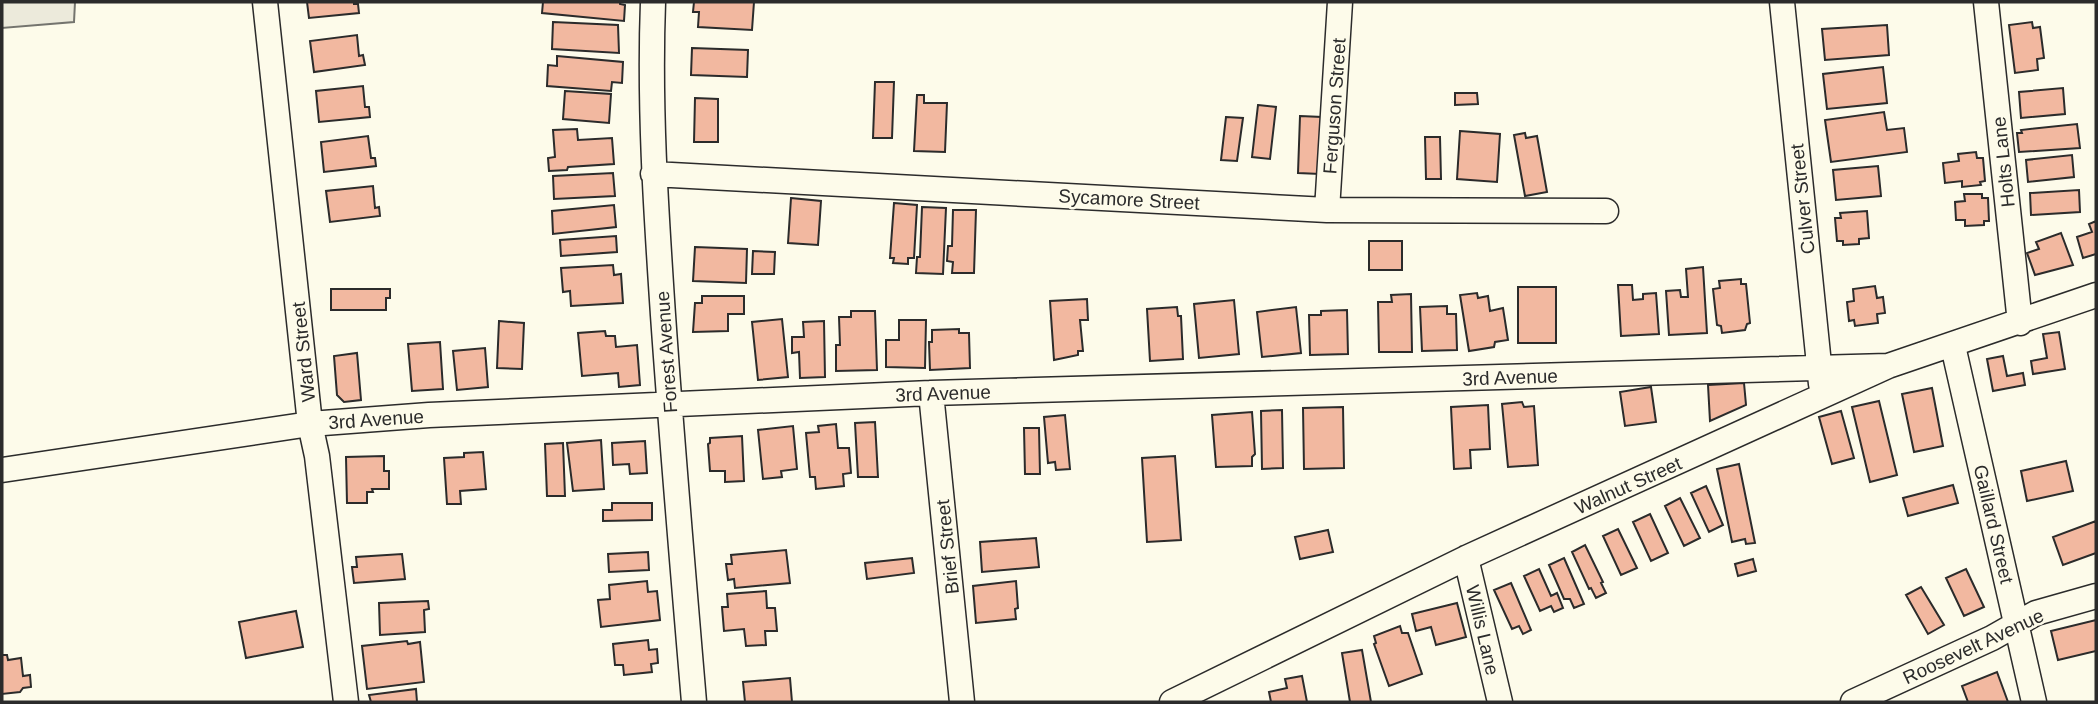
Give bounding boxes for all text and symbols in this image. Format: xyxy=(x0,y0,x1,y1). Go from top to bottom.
street label: Ferguson Street xyxy=(1319,37,1350,175)
street label: Holts Lane xyxy=(1988,116,2019,208)
street label: Culver Street xyxy=(1786,142,1819,255)
street label: Sycamore Street xyxy=(1058,185,1201,214)
street label: Forest Avenue xyxy=(652,290,681,414)
street label: Ward Street xyxy=(288,300,319,403)
street label: 3rd Avenue xyxy=(1462,365,1558,390)
street label: 3rd Avenue xyxy=(895,381,991,406)
street label: 3rd Avenue xyxy=(328,406,425,433)
street label: Walnut Street xyxy=(1572,452,1685,518)
street label: Gaillard Street xyxy=(1970,463,2018,586)
street label: Brief Street xyxy=(932,498,963,595)
street label: Willis Lane xyxy=(1462,583,1503,677)
street label: Roosevelt Avenue xyxy=(1900,605,2047,688)

